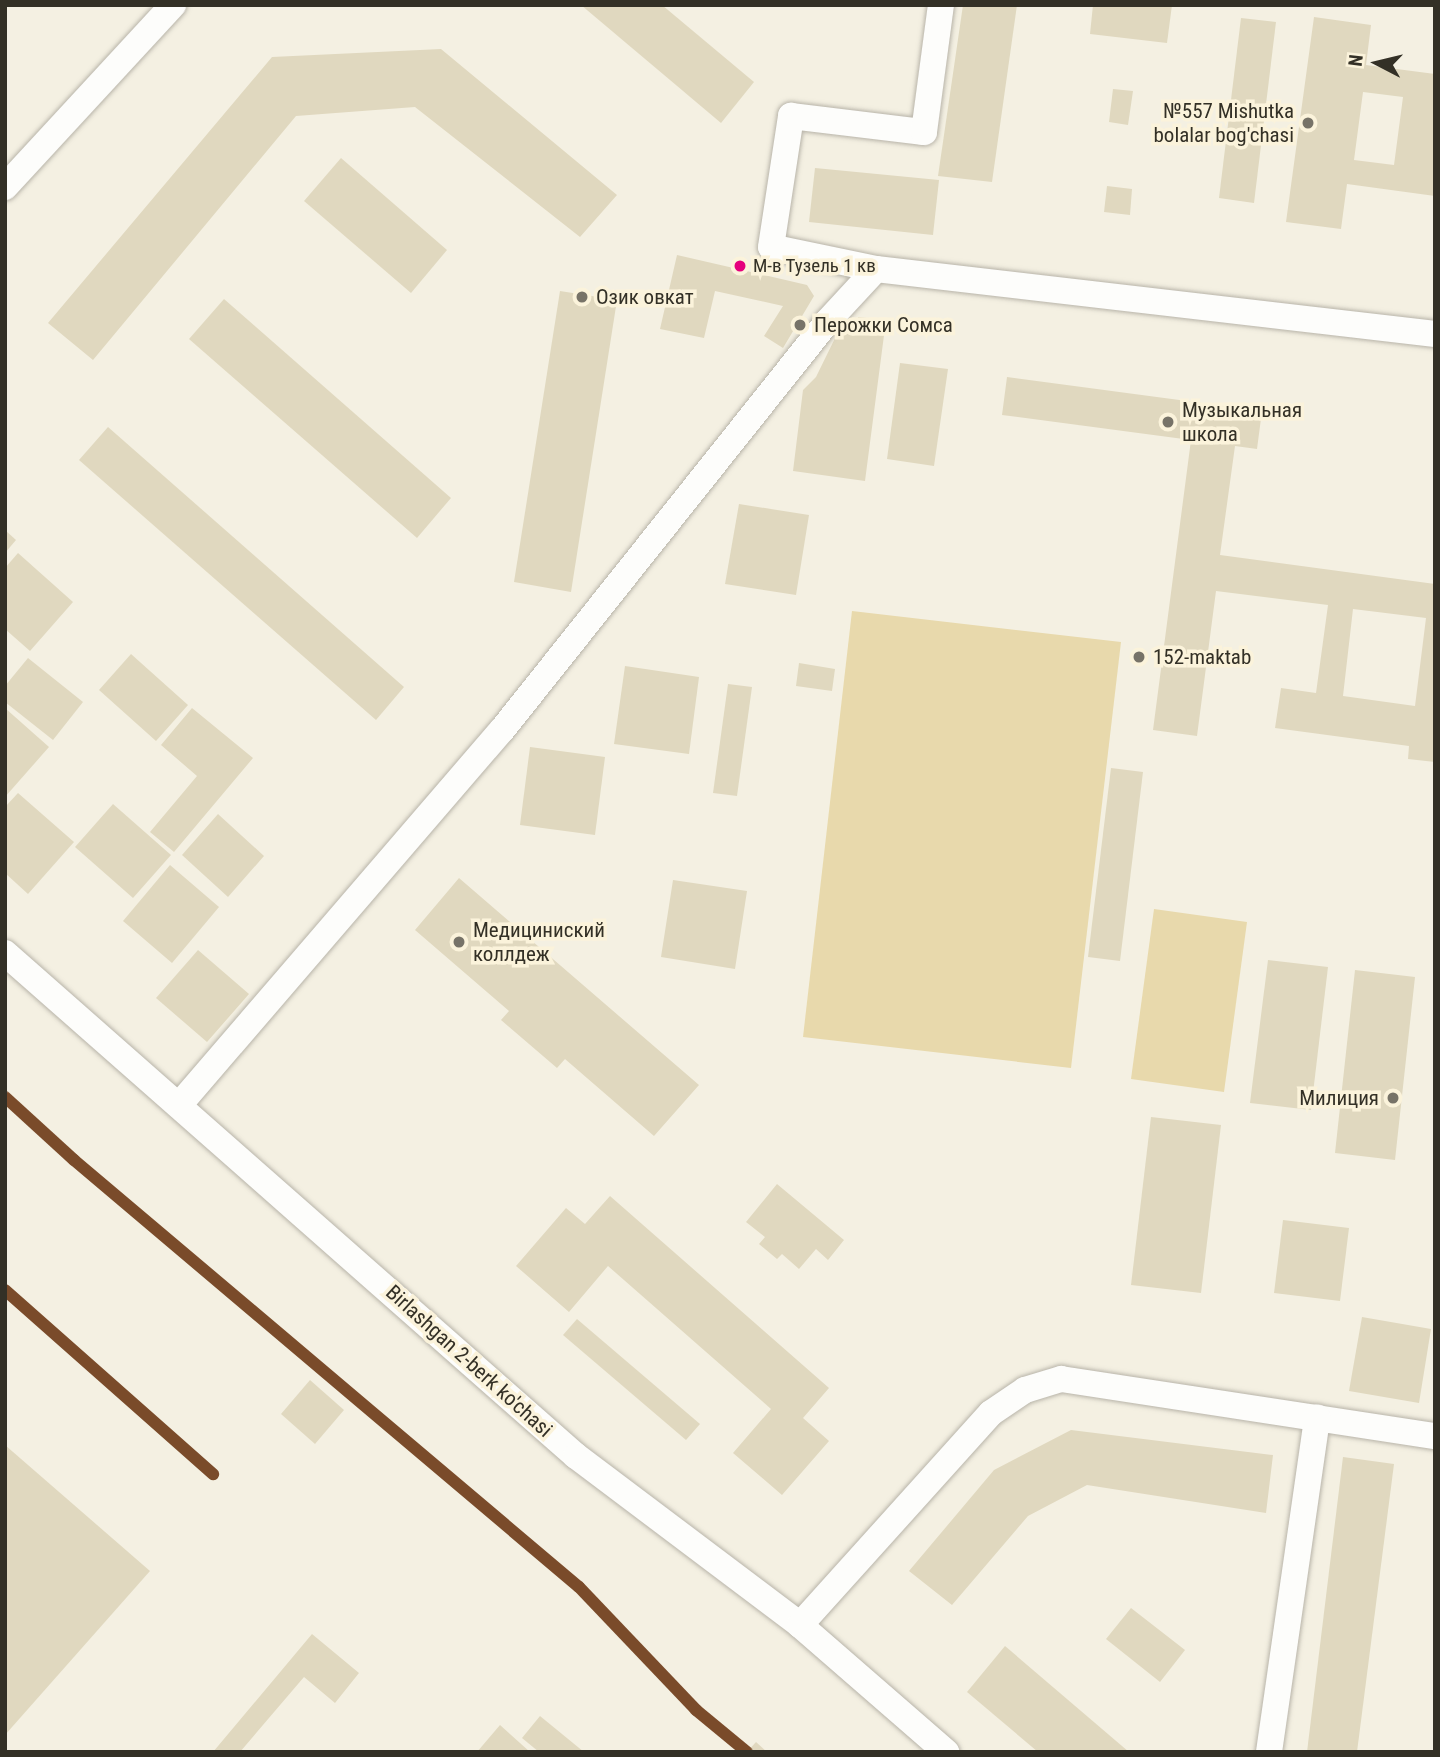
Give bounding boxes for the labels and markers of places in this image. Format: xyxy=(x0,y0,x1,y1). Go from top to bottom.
place label: №557 Mishutka bolalar bog'chasi xyxy=(1154,98,1294,148)
marker: №557 Mishutka bolalar bog'chasi xyxy=(1300,115,1316,131)
place label: М-в Тузель 1 кв xyxy=(753,255,876,277)
marker: М-в Тузель 1 кв xyxy=(733,259,747,273)
place label: Озик овкат xyxy=(596,284,694,310)
marker: Озик овкат xyxy=(574,289,590,305)
place label: Перожки Сомса xyxy=(814,312,953,338)
marker: Перожки Сомса xyxy=(792,317,808,333)
place label: Музыкальная школа xyxy=(1182,397,1302,447)
marker: Музыкальная школа xyxy=(1160,414,1176,430)
place label: 152-maktab xyxy=(1153,644,1251,670)
marker: 152-maktab xyxy=(1131,649,1147,665)
place label: Медициниский коллдеж xyxy=(473,917,605,967)
marker: Медициниский коллдеж xyxy=(451,934,467,950)
place label: Милиция xyxy=(1299,1085,1379,1111)
marker: Милиция xyxy=(1385,1090,1401,1106)

